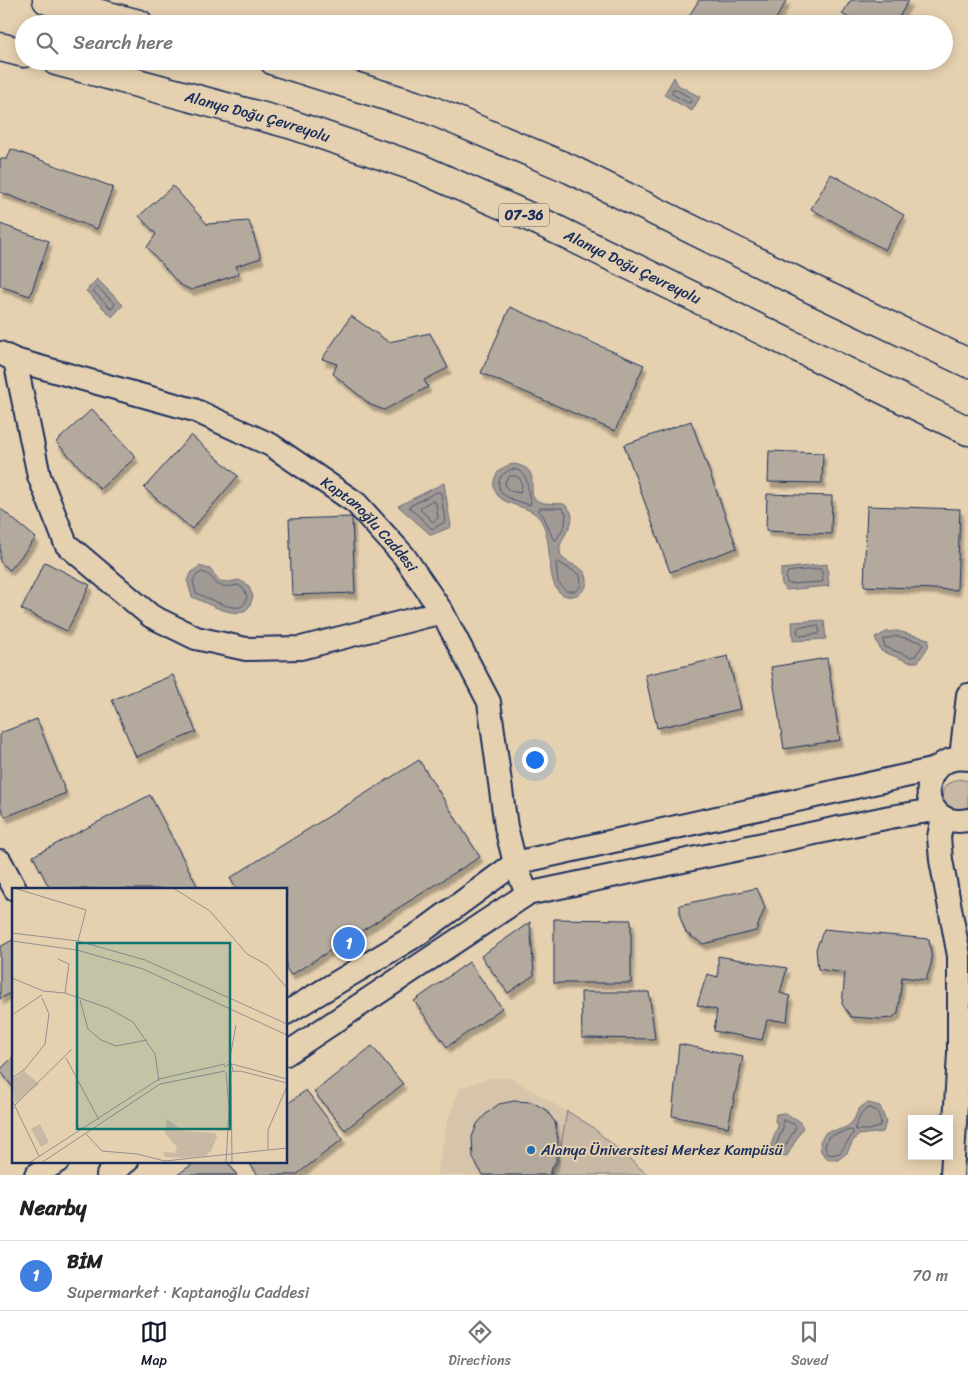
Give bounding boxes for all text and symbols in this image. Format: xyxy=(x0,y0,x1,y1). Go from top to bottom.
search box xyxy=(15,15,953,70)
text: Search here xyxy=(73,26,173,59)
icon: search xyxy=(33,29,61,57)
street label: Alanya Doğu Çevreyolu xyxy=(181,83,334,150)
road number: 07-36 xyxy=(499,204,549,226)
street label: Alanya Doğu Çevreyolu xyxy=(559,222,706,311)
street label: Kaptanoğlu Caddesi xyxy=(315,469,425,578)
your location xyxy=(522,747,548,773)
inset map xyxy=(12,888,288,1162)
pin: 1 xyxy=(333,924,365,962)
map controls xyxy=(908,1115,953,1160)
button: layers xyxy=(908,1115,953,1160)
place label: Alanya Üniversitesi Merkez Kampüsü xyxy=(540,1137,783,1163)
marker: Alanya Üniversitesi Merkez Kampüsü xyxy=(525,1144,537,1156)
text: Nearby xyxy=(20,1189,86,1227)
text: BİM xyxy=(67,1245,103,1278)
text: 1 xyxy=(33,1261,39,1290)
text: 70 m xyxy=(912,1261,948,1290)
text: Supermarket · Kaptanoğlu Caddesi xyxy=(67,1278,309,1307)
tab: Map xyxy=(140,1318,168,1373)
tab: Directions xyxy=(448,1318,511,1373)
tab: Saved xyxy=(791,1318,828,1373)

